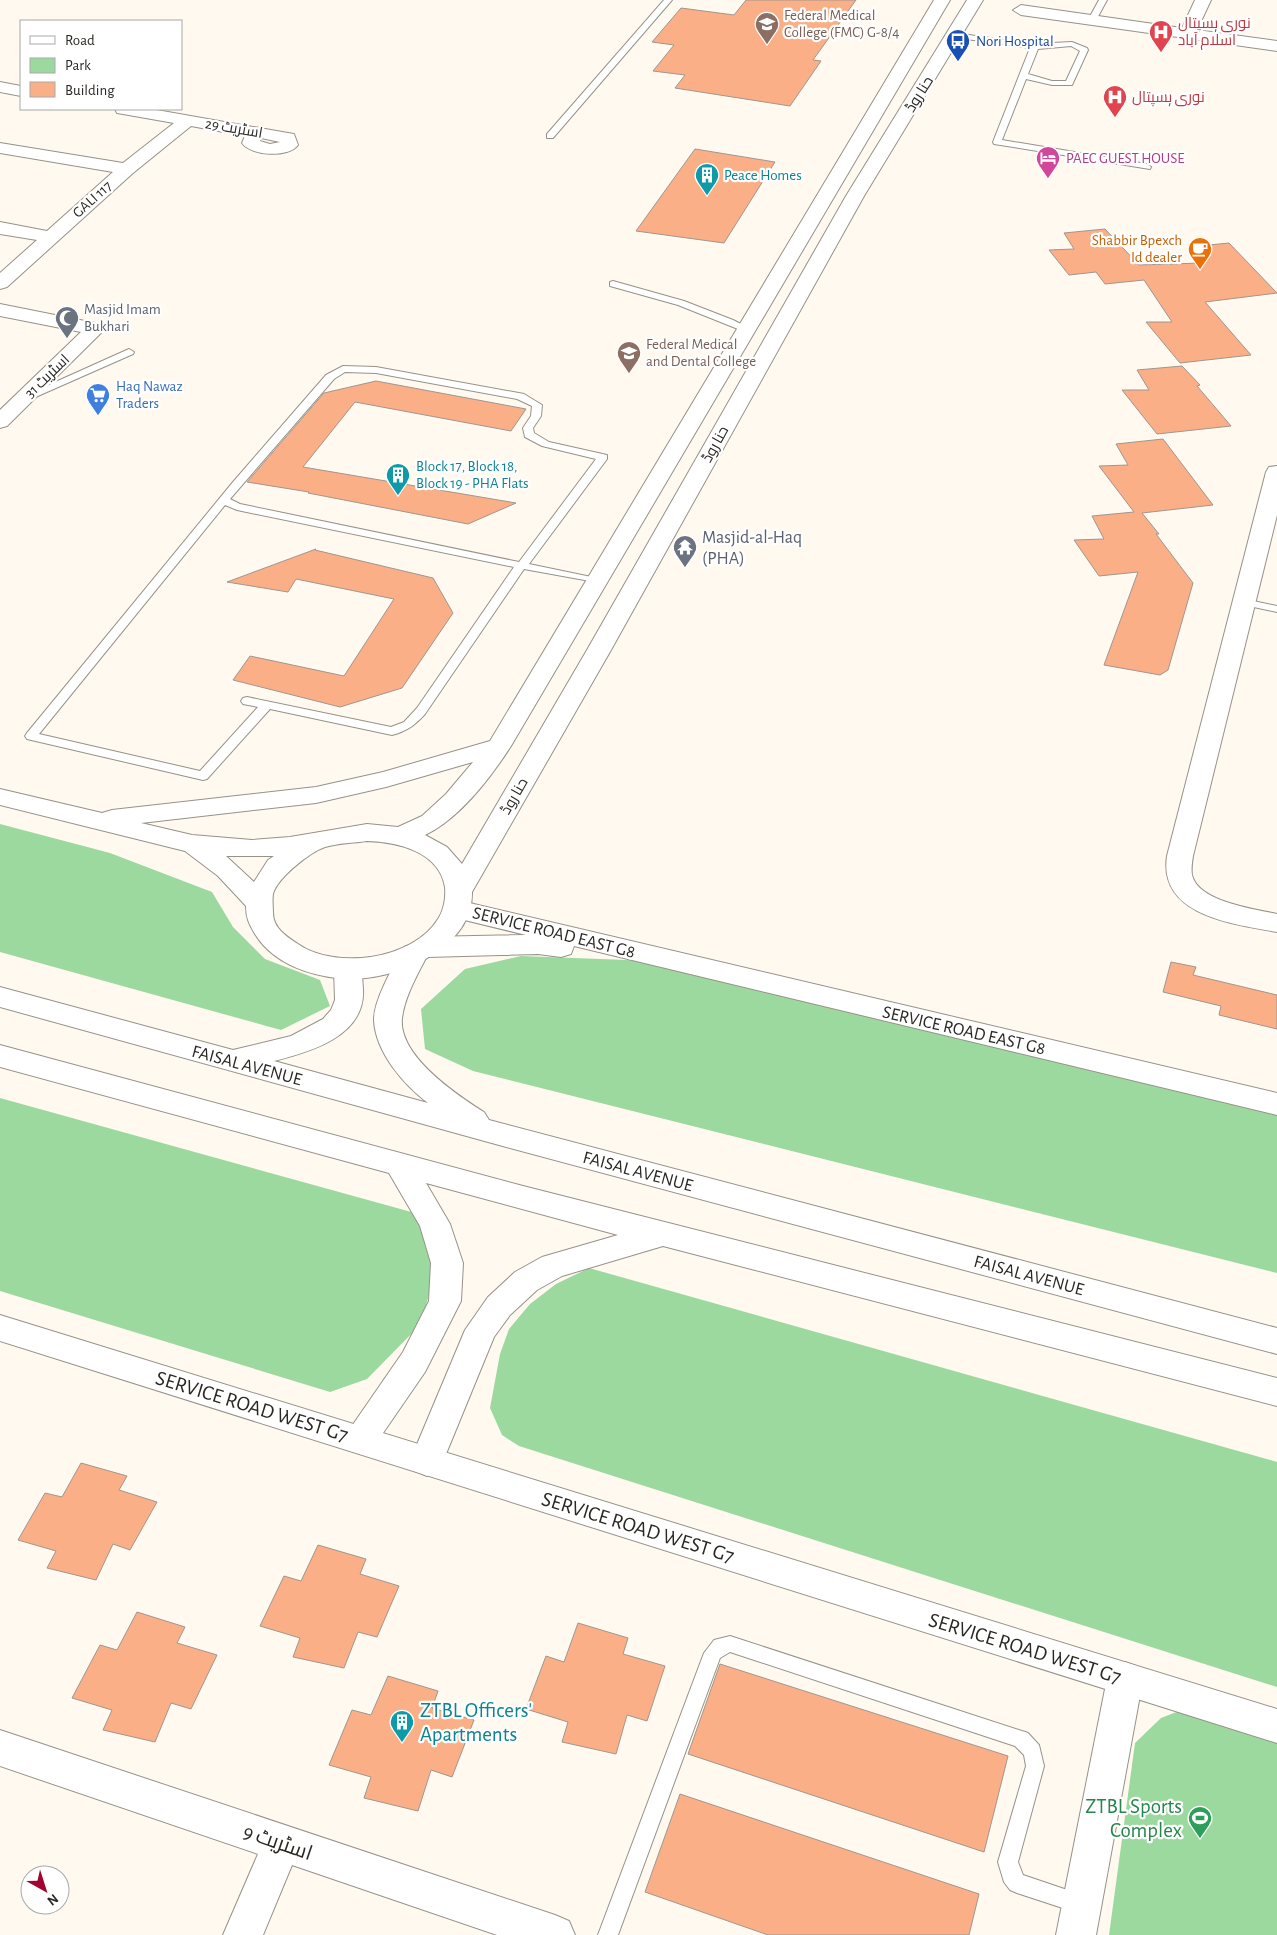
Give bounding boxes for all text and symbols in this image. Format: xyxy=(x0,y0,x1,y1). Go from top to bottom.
place label: Federal Medical College (FMC) G-8/4 xyxy=(784,8,899,40)
school or university icon: Federal Medical College (FMC) G-8/4 xyxy=(754,11,780,45)
place label: نوری ہسپتال اسلام آباد xyxy=(1178,16,1251,50)
hospital icon: نوری ہسپتال اسلام آباد xyxy=(1148,19,1174,53)
legend xyxy=(20,20,182,110)
bus stop icon: Nori Hospital xyxy=(945,28,971,62)
text: Road xyxy=(65,33,95,48)
place label: Nori Hospital xyxy=(976,34,1054,49)
text: Park xyxy=(65,58,91,73)
street label: حنا روڈ xyxy=(903,74,937,115)
text: Building xyxy=(65,83,115,98)
hospital icon: نوری ہسپتال xyxy=(1102,84,1128,118)
place label: نوری ہسپتال xyxy=(1132,90,1205,107)
street label: اسٹریٹ 29 xyxy=(204,116,264,142)
hotel icon: PAEC GUEST HOUSE xyxy=(1035,145,1061,179)
place label: PAEC GUEST HOUSE xyxy=(1066,151,1185,166)
building icon: Peace Homes xyxy=(694,162,720,196)
place label: Peace Homes xyxy=(724,168,802,183)
street label: GALI 117 xyxy=(70,178,115,221)
place label: Shabbir Bpexch Id dealer xyxy=(1092,233,1182,265)
cafe icon: Shabbir Bpexch Id dealer xyxy=(1187,236,1213,270)
place label: Masjid Imam Bukhari xyxy=(84,302,161,334)
mosque icon: Masjid Imam Bukhari xyxy=(54,305,80,339)
place label: Federal Medical and Dental College xyxy=(646,337,756,369)
school or university icon: Federal Medical and Dental College xyxy=(616,340,642,374)
street label: اسٹریٹ 31 xyxy=(22,352,73,402)
place label: Haq Nawaz Traders xyxy=(116,379,183,411)
supermarket icon: Haq Nawaz Traders xyxy=(85,382,111,416)
street label: حنا روڈ xyxy=(699,424,732,465)
place label: Block 17, Block 18, Block 19 - PHA Flats xyxy=(416,459,529,491)
building icon: Block 17, Block 18, Block 19 - PHA Flats xyxy=(385,462,411,496)
place label: Masjid-al-Haq (PHA) xyxy=(702,529,802,568)
temple icon: Masjid-al-Haq (PHA) xyxy=(672,534,698,568)
street label: حنا روڈ xyxy=(498,776,532,817)
street label: SERVICE ROAD EAST G8 xyxy=(471,904,637,962)
street label: SERVICE ROAD EAST G8 xyxy=(880,1003,1047,1059)
street label: FAISAL AVENUE xyxy=(190,1043,304,1089)
street label: FAISAL AVENUE xyxy=(581,1149,695,1195)
street label: FAISAL AVENUE xyxy=(972,1253,1086,1299)
street label: SERVICE ROAD WEST G7 xyxy=(153,1367,351,1446)
street label: SERVICE ROAD WEST G7 xyxy=(539,1488,737,1567)
street label: SERVICE ROAD WEST G7 xyxy=(926,1609,1124,1688)
place label: ZTBL Officers' Apartments xyxy=(420,1700,532,1745)
building icon: ZTBL Officers' Apartments xyxy=(389,1709,415,1743)
place label: ZTBL Sports Complex xyxy=(1085,1796,1182,1841)
sports icon: ZTBL Sports Complex xyxy=(1187,1805,1213,1839)
street label: اسٹریٹ 9 xyxy=(240,1821,315,1865)
north arrow xyxy=(20,1865,70,1915)
text: N xyxy=(44,1891,61,1908)

